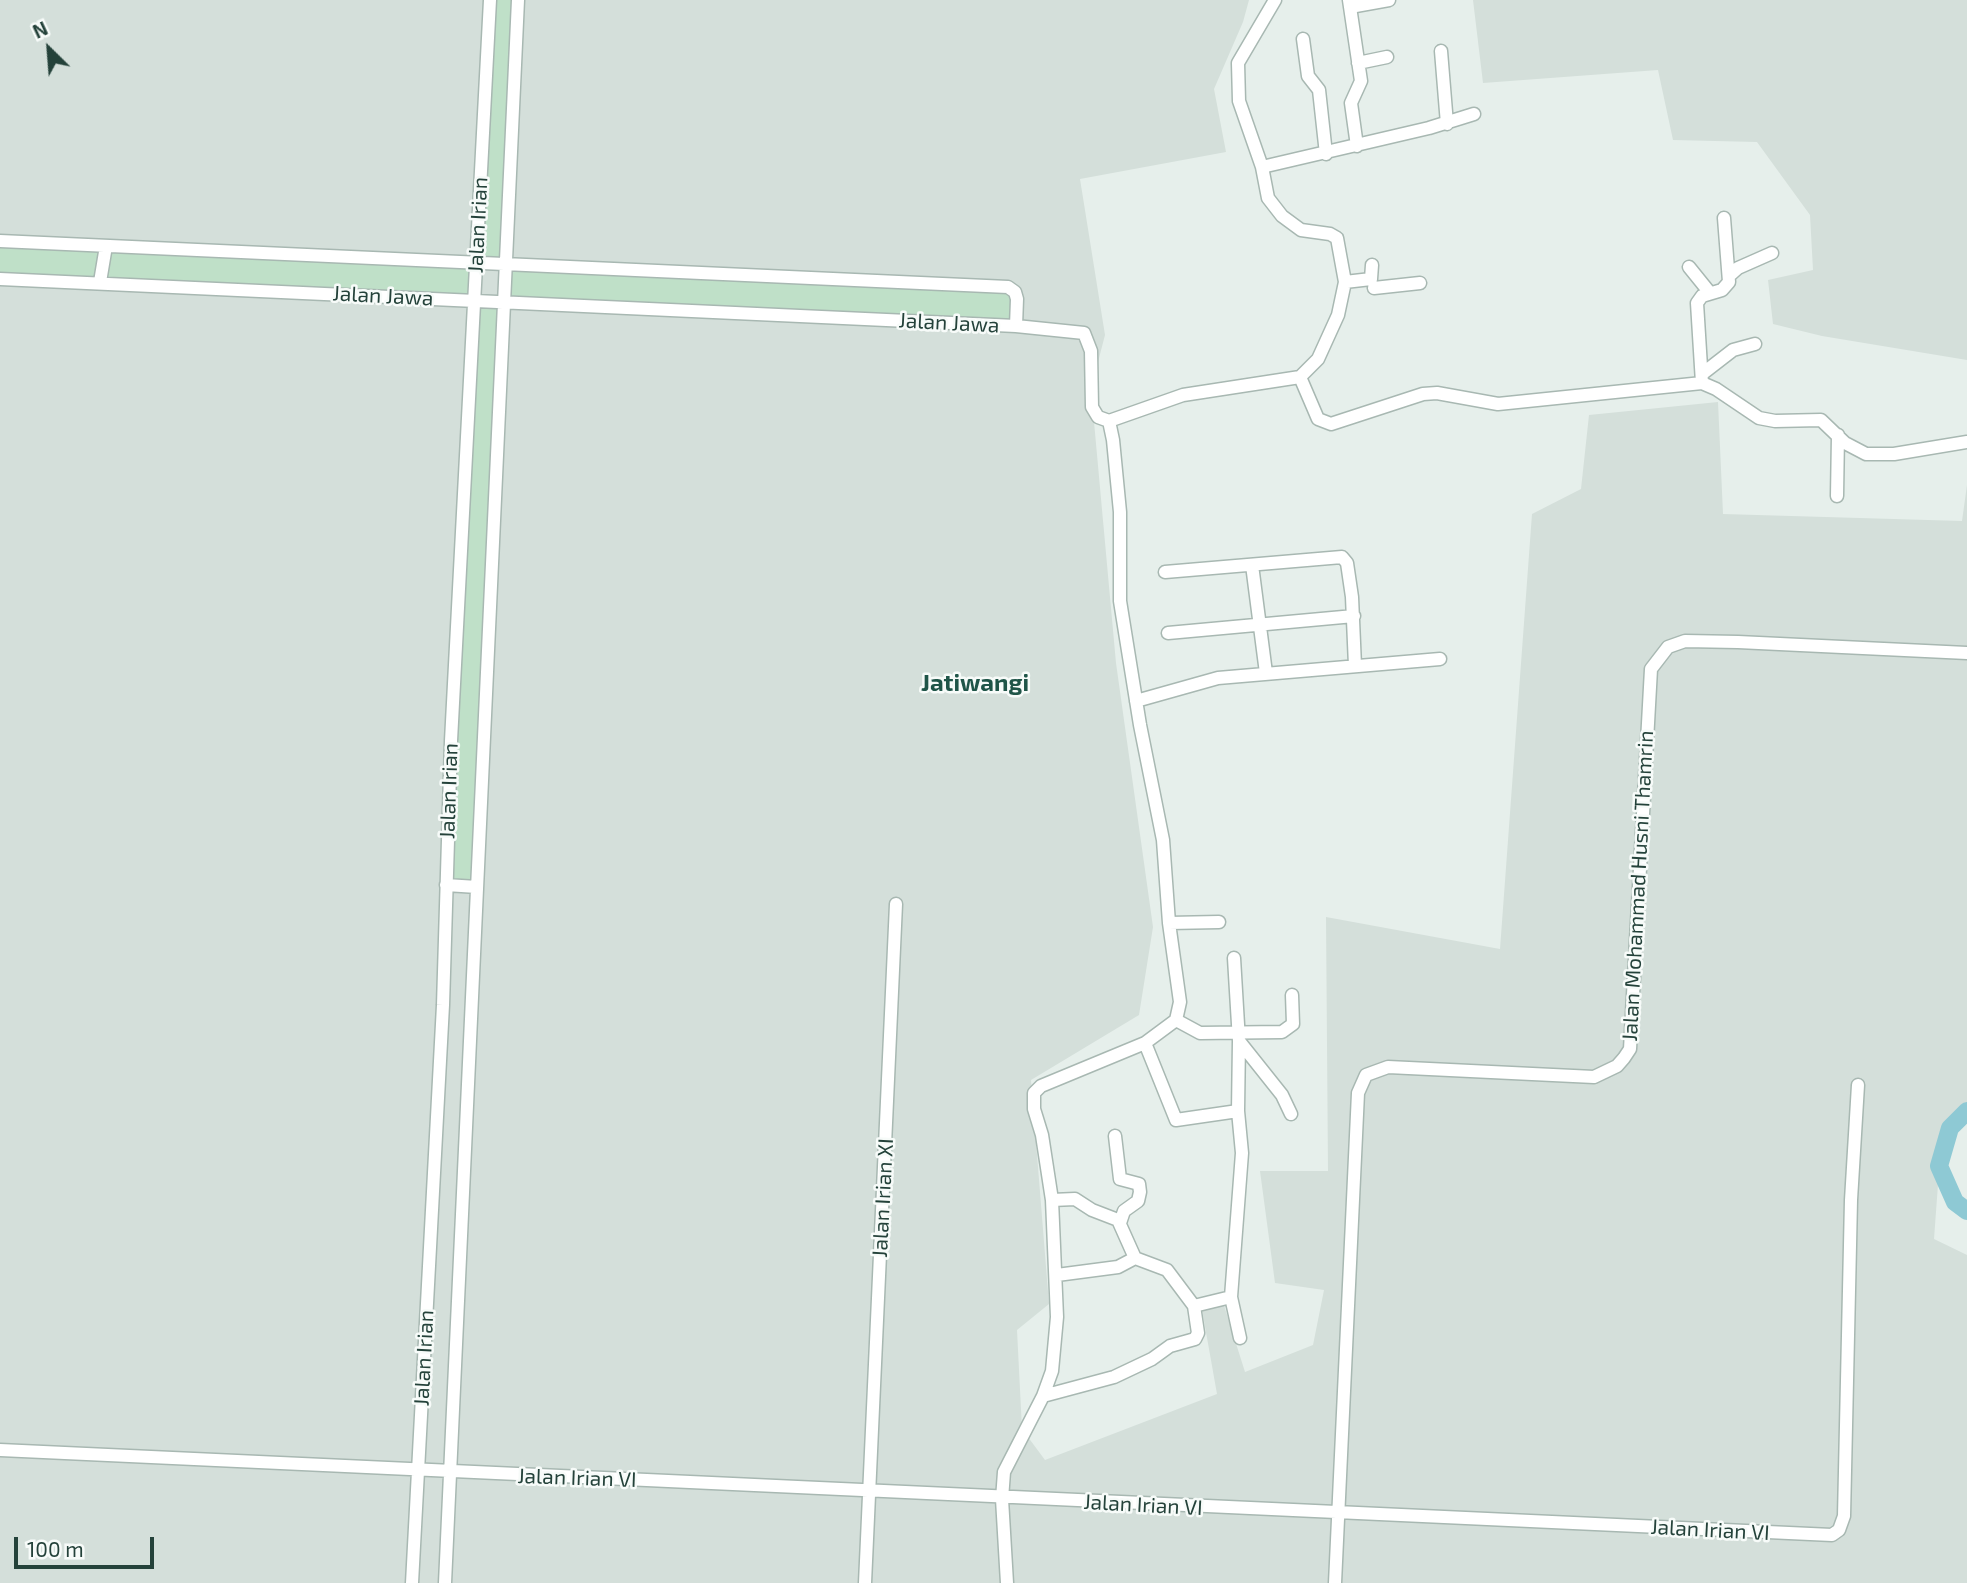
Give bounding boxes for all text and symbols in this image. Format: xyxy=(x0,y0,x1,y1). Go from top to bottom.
north arrow xyxy=(14,14,84,84)
text: N xyxy=(29,16,51,43)
street label: Jalan Irian xyxy=(463,176,493,274)
street label: Jalan Jawa xyxy=(332,281,434,311)
street label: Jalan Jawa xyxy=(898,308,1000,338)
district label: Jatiwangi xyxy=(921,669,1029,697)
street label: Jalan Mohammad Husni Thamrin xyxy=(1617,730,1659,1042)
street label: Jalan Irian xyxy=(435,742,463,840)
street label: Jalan Irian XI xyxy=(867,1138,899,1258)
street label: Jalan Irian xyxy=(409,1309,439,1407)
street label: Jalan Irian VI xyxy=(517,1463,637,1493)
street label: Jalan Irian VI xyxy=(1083,1489,1203,1521)
street label: Jalan Irian VI xyxy=(1650,1514,1770,1546)
scale bar xyxy=(18,1524,158,1568)
text: 100 m xyxy=(27,1536,84,1561)

